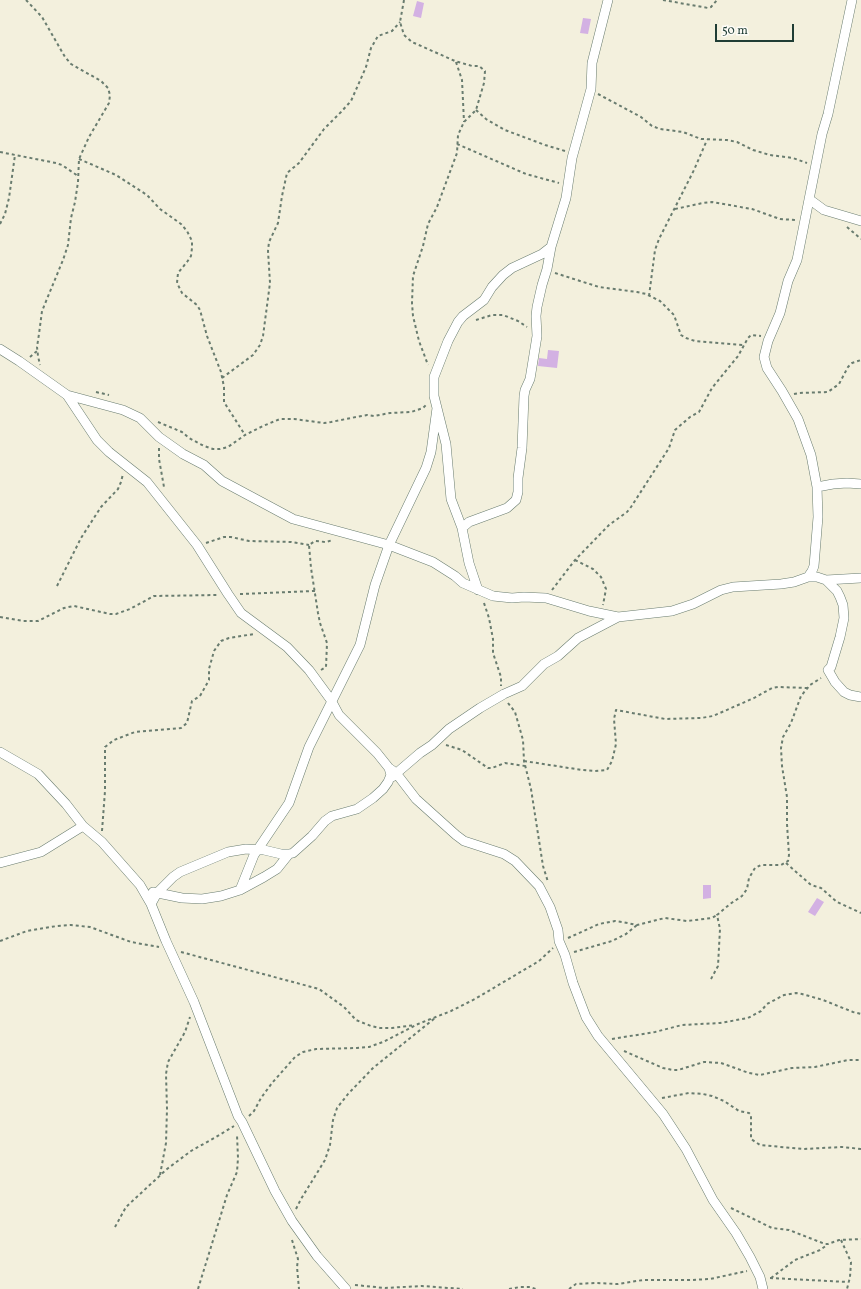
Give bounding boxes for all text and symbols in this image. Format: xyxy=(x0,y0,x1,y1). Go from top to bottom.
scale bar xyxy=(717,16,796,42)
text: 50 m xyxy=(722,23,748,39)

